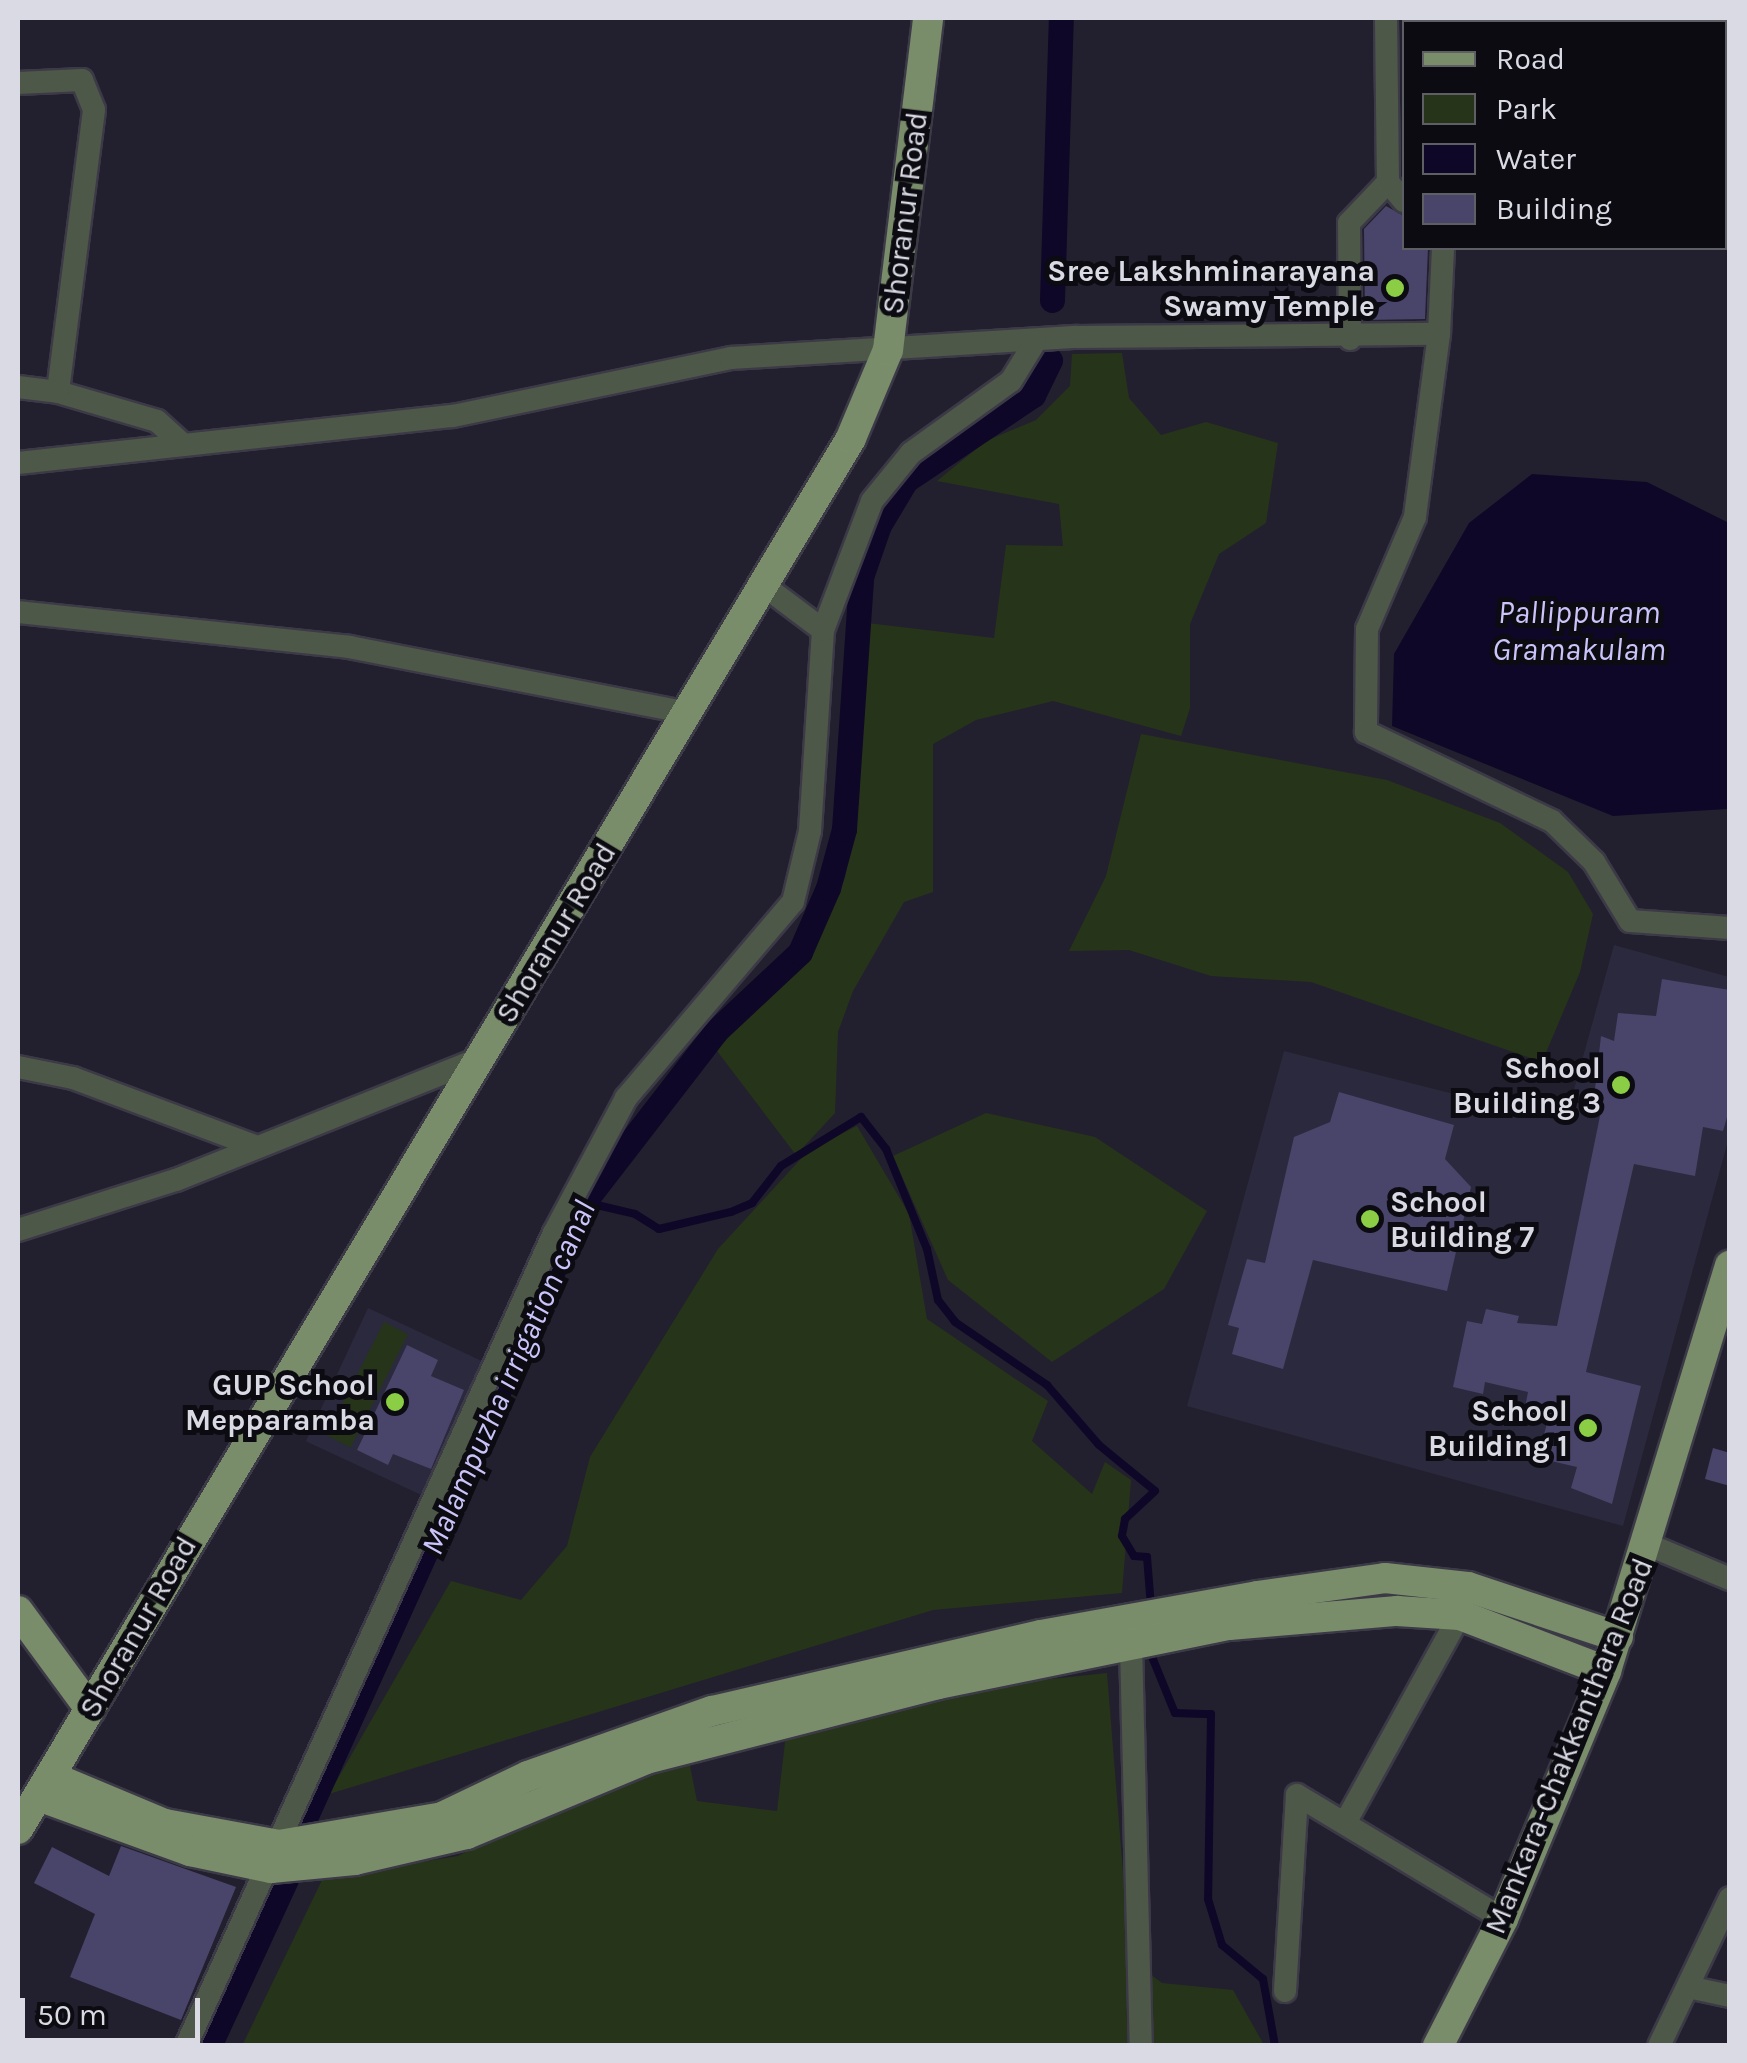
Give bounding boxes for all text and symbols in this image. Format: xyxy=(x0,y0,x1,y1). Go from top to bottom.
legend xyxy=(1402,20,1727,250)
text: Road xyxy=(1496,41,1565,77)
text: Park xyxy=(1496,91,1557,127)
street label: Shoranur Road xyxy=(875,110,935,316)
text: Water xyxy=(1496,141,1576,177)
text: Building xyxy=(1496,191,1612,227)
place label: Sree Lakshminarayana Swamy Temple xyxy=(1047,253,1375,324)
marker: Sree Lakshminarayana Swamy Temple xyxy=(1384,277,1406,299)
water label: Pallippuram Gramakulam xyxy=(1492,595,1666,670)
street label: Shoranur Road xyxy=(488,837,624,1029)
place label: School Building 3 xyxy=(1453,1050,1601,1120)
marker: School Building 3 xyxy=(1610,1074,1632,1096)
place label: School Building 7 xyxy=(1390,1184,1534,1254)
water label: Malampuzha irrigation canal xyxy=(413,1195,605,1561)
marker: School Building 7 xyxy=(1359,1208,1381,1230)
place label: GUP School Mepparamba xyxy=(185,1367,375,1438)
marker: GUP School Mepparamba xyxy=(384,1391,406,1413)
place label: School Building 1 xyxy=(1428,1393,1568,1464)
marker: School Building 1 xyxy=(1577,1417,1599,1439)
street label: Shoranur Road xyxy=(72,1530,204,1724)
street label: Mankara-Chakkanthara Road xyxy=(1477,1553,1661,1939)
scale bar xyxy=(25,1978,205,2040)
text: 50 m xyxy=(37,1997,107,2033)

